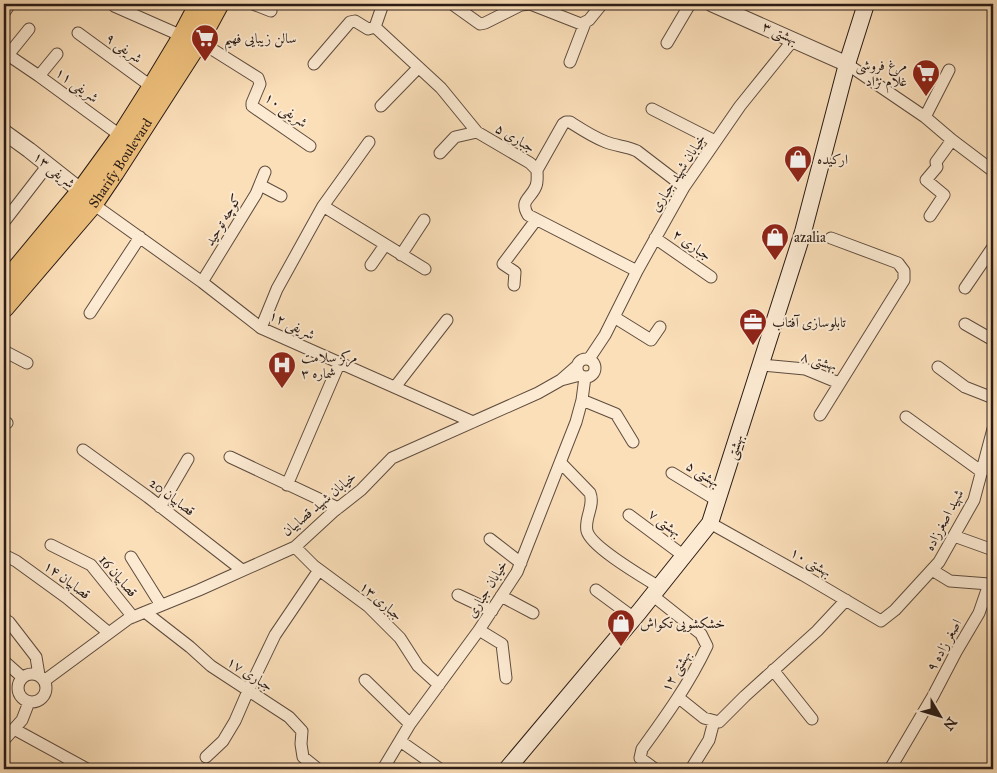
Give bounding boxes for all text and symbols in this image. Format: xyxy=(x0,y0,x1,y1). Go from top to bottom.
street label: بهشتی ۳ xyxy=(759,18,800,49)
supermarket icon: سالن زیبایی فهیم xyxy=(190,23,220,62)
street label: شریفی ۹ xyxy=(101,29,146,69)
place label: سالن زیبایی فهیم xyxy=(224,30,296,52)
place label: مرغ فروشی غلام نژاد xyxy=(855,57,907,94)
supermarket icon: مرغ فروشی غلام نژاد xyxy=(911,58,941,97)
street label: شریفی ۱۱ xyxy=(51,64,102,108)
street label: شریفی ۱۰ xyxy=(260,89,311,133)
street label: Sharify Boulevard xyxy=(84,115,155,211)
street label: جباری ۵ xyxy=(492,120,538,156)
street label: خیابان شهید جباری xyxy=(647,131,710,216)
shop icon: ارکیده xyxy=(783,144,813,183)
street label: شریفی ۱۳ xyxy=(28,148,79,194)
place label: ارکیده xyxy=(817,151,848,168)
street label: کوچه توحید xyxy=(201,191,246,250)
shop icon: azalia xyxy=(760,222,790,261)
street label: جباری ۲ xyxy=(669,226,715,264)
place label: azalia xyxy=(794,229,826,246)
street label: شریفی ۱۲ xyxy=(265,307,318,345)
office icon: تابلوسازی آفتاب xyxy=(738,307,768,346)
place label: تابلوسازی آفتاب xyxy=(772,314,846,331)
street label: بهشتی ۸ xyxy=(799,347,839,375)
place label: مرکز سلامت شماره ۳ xyxy=(301,349,357,382)
hospital icon: مرکز سلامت شماره ۳ xyxy=(267,350,297,389)
street label: بهشتی xyxy=(723,432,748,462)
street label: بهشتی ۵ xyxy=(682,457,723,492)
street label: خیابان شهید قصابیان xyxy=(279,468,360,541)
street label: قصابیان 20 xyxy=(146,474,198,520)
street label: شهید اصغرزاده xyxy=(921,486,968,554)
street label: بهشتی ۷ xyxy=(645,505,685,541)
street label: بهشتی ۱۰ xyxy=(787,543,835,581)
street label: قصابیان 16 xyxy=(95,551,141,601)
street label: قصابیان ۱۴ xyxy=(40,557,94,603)
street label: خیابان جباری xyxy=(463,557,511,621)
street label: جباری ۱۳ xyxy=(356,578,406,624)
shop icon: خشکشویی تکواش xyxy=(606,608,636,647)
place label: خشکشویی تکواش xyxy=(640,615,725,633)
street label: اصغر زاده ۹ xyxy=(923,616,965,674)
street label: بهشتی ۱۲ xyxy=(657,647,695,695)
street label: جباری ۱۷ xyxy=(224,653,276,695)
north arrow xyxy=(914,690,964,740)
text: N xyxy=(939,714,960,734)

